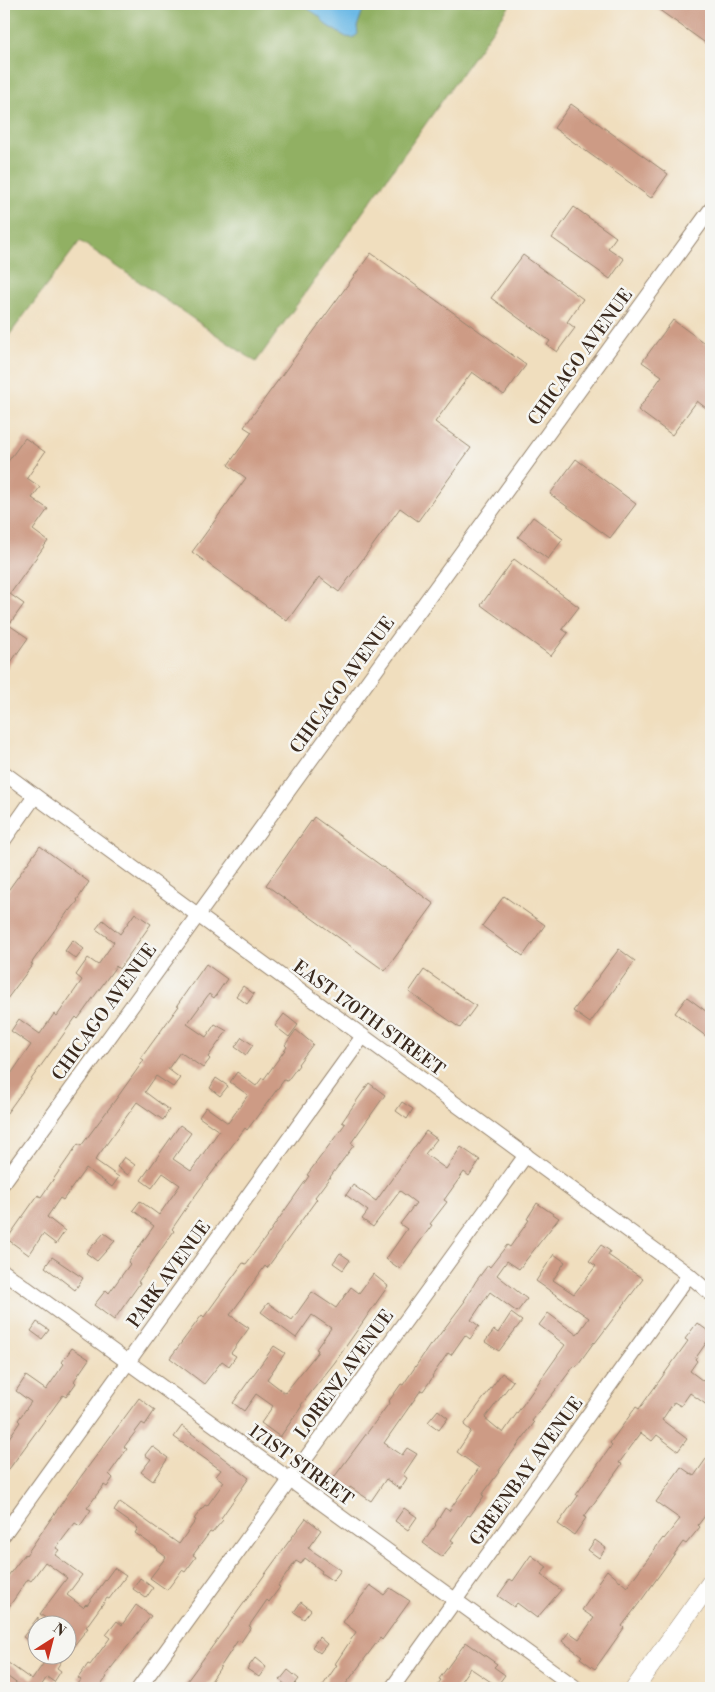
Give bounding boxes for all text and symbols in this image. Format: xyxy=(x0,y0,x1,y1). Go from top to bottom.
street label: CHICAGO AVENUE xyxy=(523,284,638,430)
street label: CHICAGO AVENUE xyxy=(285,612,400,758)
street label: CHICAGO AVENUE xyxy=(47,939,162,1085)
street label: EAST 170TH STREET xyxy=(288,956,449,1081)
street label: PARK AVENUE xyxy=(123,1216,216,1332)
street label: LORENZ AVENUE xyxy=(290,1305,399,1443)
street label: GREENBAY AVENUE xyxy=(465,1392,588,1550)
street label: 171ST STREET xyxy=(244,1420,358,1511)
north arrow xyxy=(28,1614,78,1664)
text: N xyxy=(49,1620,69,1641)

